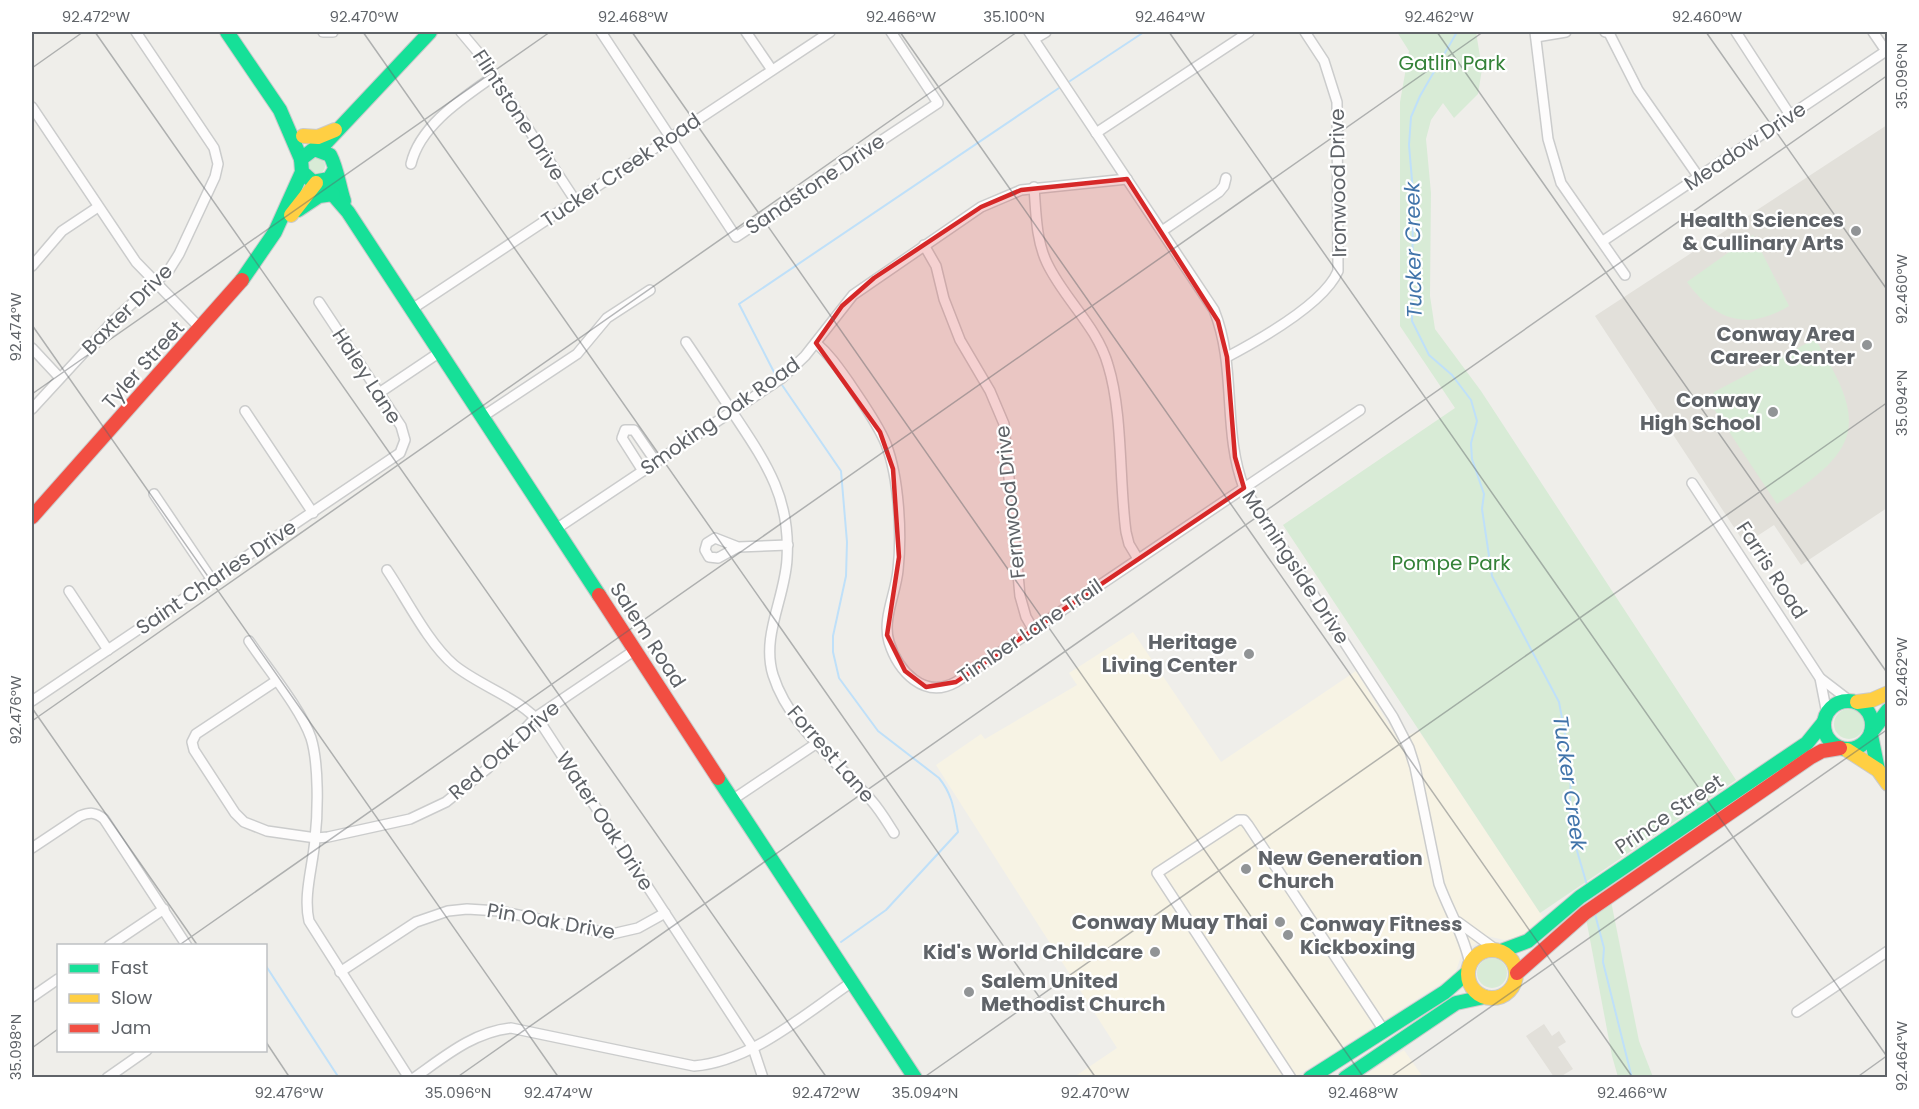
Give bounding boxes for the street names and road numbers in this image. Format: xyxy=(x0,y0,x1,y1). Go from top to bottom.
street label: Flintstone Drive xyxy=(466,44,572,186)
street label: Meadow Drive xyxy=(1679,95,1811,197)
street label: Tucker Creek Road xyxy=(536,106,706,234)
street label: Ironwood Drive xyxy=(1323,108,1353,258)
street label: Sandstone Drive xyxy=(740,127,890,241)
street label: Baxter Drive xyxy=(75,257,179,361)
street label: Tyler Street xyxy=(96,314,190,416)
street label: Haley Lane xyxy=(326,323,408,429)
street label: Smoking Oak Road xyxy=(635,350,805,482)
street label: Fernwood Drive xyxy=(988,424,1032,580)
street label: Morningside Drive xyxy=(1236,485,1356,649)
street label: Saint Charles Drive xyxy=(130,513,302,641)
street label: Farris Road xyxy=(1730,516,1814,624)
street label: Timber Lane Trail xyxy=(952,572,1108,690)
street label: Salem Road xyxy=(603,577,693,693)
street label: Red Oak Drive xyxy=(443,694,565,806)
street label: Forrest Lane xyxy=(781,699,881,809)
street label: Water Oak Drive xyxy=(550,746,660,896)
street label: Prince Street xyxy=(1609,767,1729,861)
street label: Pin Oak Drive xyxy=(485,896,617,946)

